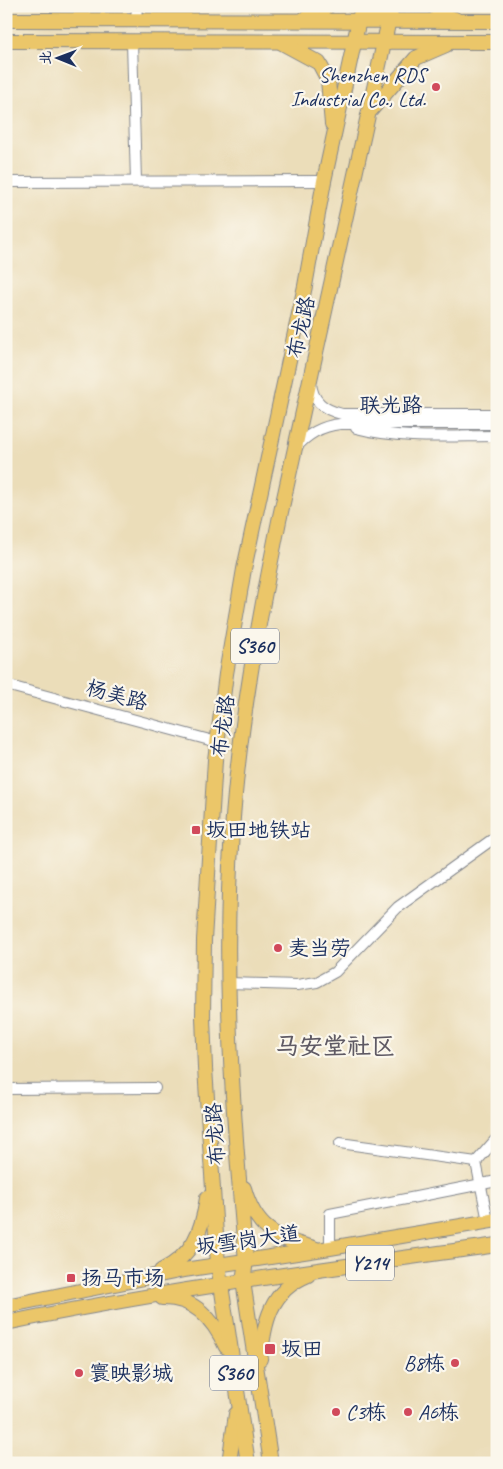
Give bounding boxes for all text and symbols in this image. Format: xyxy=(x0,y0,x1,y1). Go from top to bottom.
north arrow xyxy=(32,32,82,82)
text: 北 xyxy=(37,51,54,65)
place label: Shenzhen RDS Industrial Co., Ltd. xyxy=(291,62,429,112)
marker: Shenzhen RDS Industrial Co., Ltd. xyxy=(430,81,442,93)
street label: 布龙路 xyxy=(282,293,320,361)
street label: 联光路 xyxy=(360,392,423,418)
road number: S360 xyxy=(231,628,279,664)
street label: 杨美路 xyxy=(83,674,151,716)
street label: 布龙路 xyxy=(206,693,240,759)
place label: 坂田地铁站 xyxy=(206,817,311,843)
marker: 坂田地铁站 xyxy=(190,824,202,836)
place label: 麦当劳 xyxy=(288,935,351,961)
marker: 麦当劳 xyxy=(272,942,284,954)
district label: 马安堂社区 xyxy=(275,1031,395,1061)
street label: 布龙路 xyxy=(200,1102,230,1166)
street label: 坂雪岗大道 xyxy=(194,1220,302,1260)
road number: Y214 xyxy=(346,1246,394,1280)
place label: 扬马市场 xyxy=(81,1265,165,1291)
marker: 扬马市场 xyxy=(65,1272,77,1284)
place label: 坂田 xyxy=(281,1336,323,1362)
marker: 坂田 xyxy=(263,1342,277,1356)
place label: B8栋 xyxy=(404,1350,445,1376)
road number: S360 xyxy=(210,1356,258,1390)
marker: B8栋 xyxy=(449,1357,461,1369)
place label: 寰映影城 xyxy=(89,1360,173,1386)
marker: 寰映影城 xyxy=(73,1367,85,1379)
place label: C3栋 xyxy=(346,1399,386,1425)
place label: A6栋 xyxy=(418,1399,459,1425)
marker: C3栋 xyxy=(330,1406,342,1418)
marker: A6栋 xyxy=(402,1406,414,1418)

